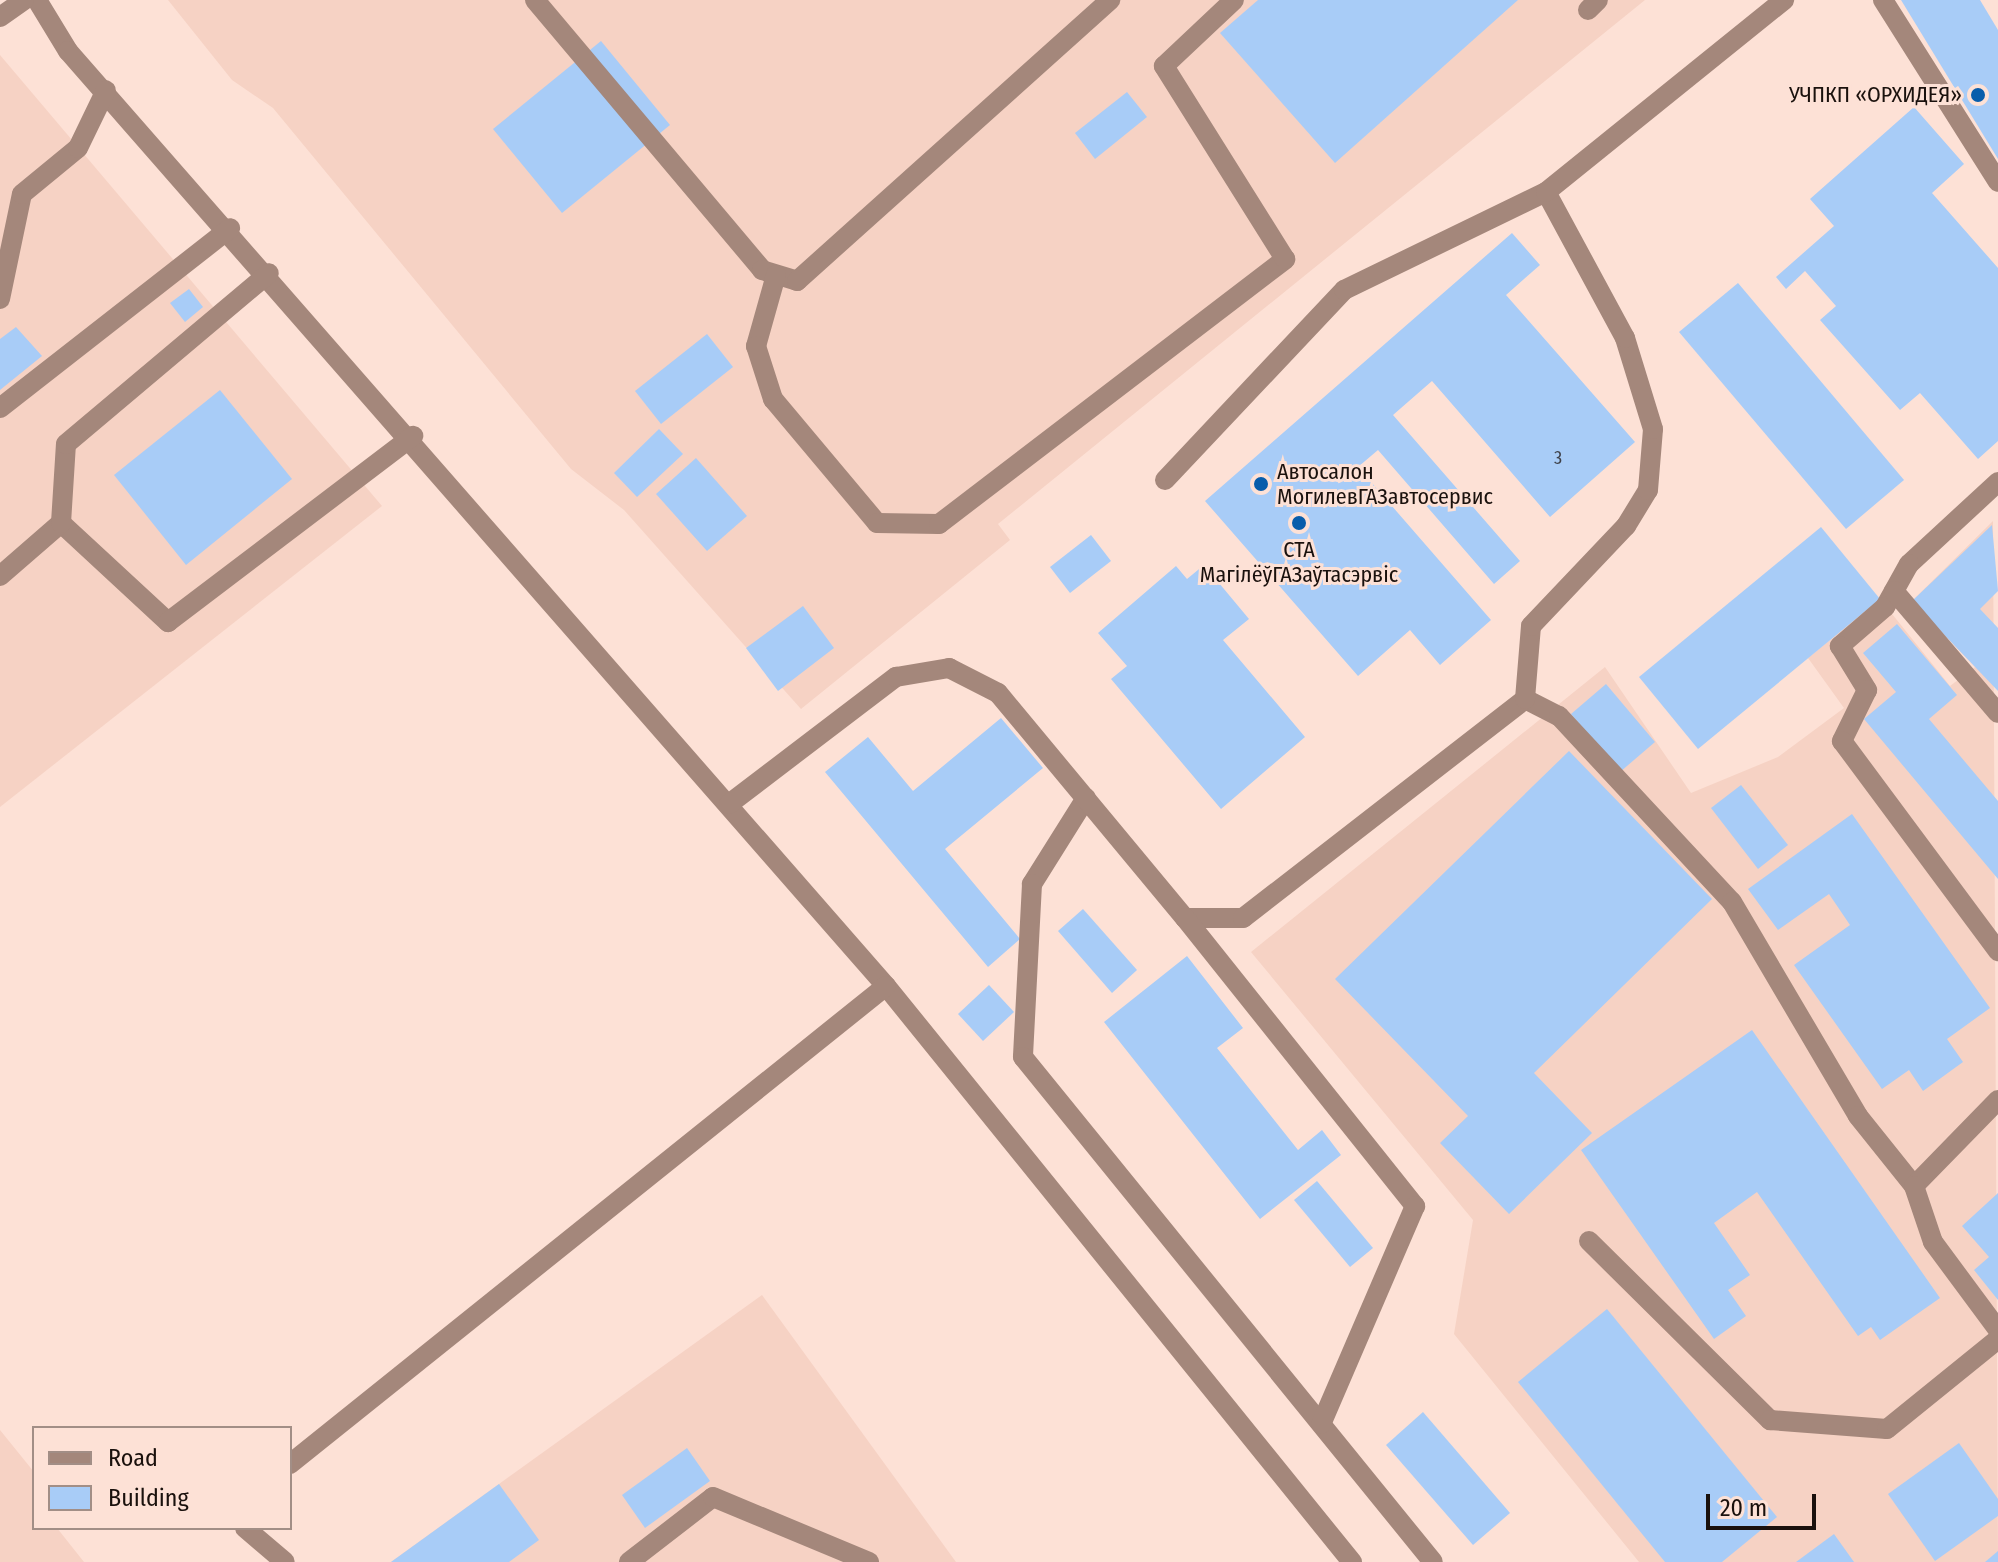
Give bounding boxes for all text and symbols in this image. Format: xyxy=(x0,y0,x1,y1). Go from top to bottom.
place label: УЧПКП «ОРХИДЕЯ» xyxy=(1789,82,1962,108)
marker: УЧПКП «ОРХИДЕЯ» xyxy=(1969,86,1987,104)
house number: 3 xyxy=(1554,447,1562,469)
place label: Автосалон МогилевГАЗавтосервис xyxy=(1277,458,1493,510)
marker: Автосалон МогилевГАЗавтосервис xyxy=(1252,475,1270,493)
marker: СТА МагілёўГАЗаўтасэрвіс xyxy=(1290,514,1308,532)
place label: СТА МагілёўГАЗаўтасэрвіс xyxy=(1200,536,1398,588)
legend xyxy=(32,1426,292,1530)
text: Road xyxy=(108,1444,158,1472)
scale bar xyxy=(1710,1478,1820,1528)
text: Building xyxy=(108,1484,189,1512)
text: 20 m xyxy=(1720,1494,1767,1522)

